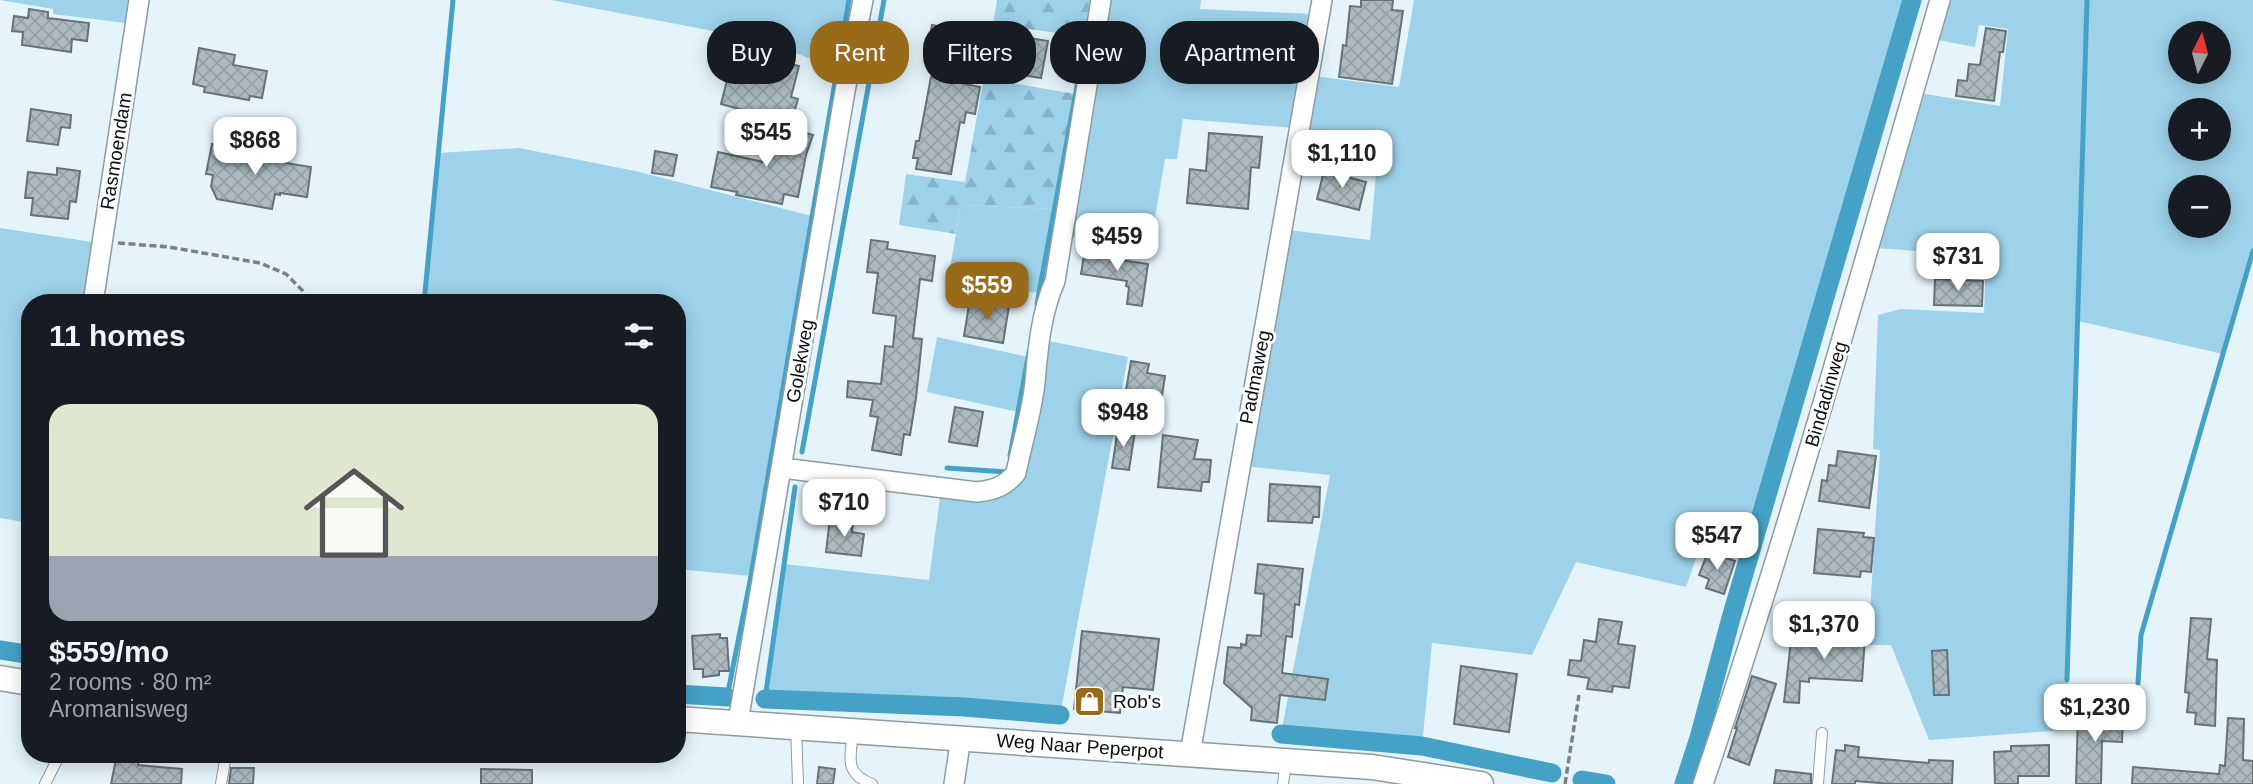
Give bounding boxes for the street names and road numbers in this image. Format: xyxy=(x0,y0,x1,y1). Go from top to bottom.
street label: Rasmoendam xyxy=(96,91,136,211)
street label: Golekweg xyxy=(782,318,818,404)
street label: Padmaweg xyxy=(1236,328,1274,426)
street label: Bindadinweg xyxy=(1801,339,1851,449)
street label: Weg Naar Peperpot xyxy=(996,730,1165,762)

